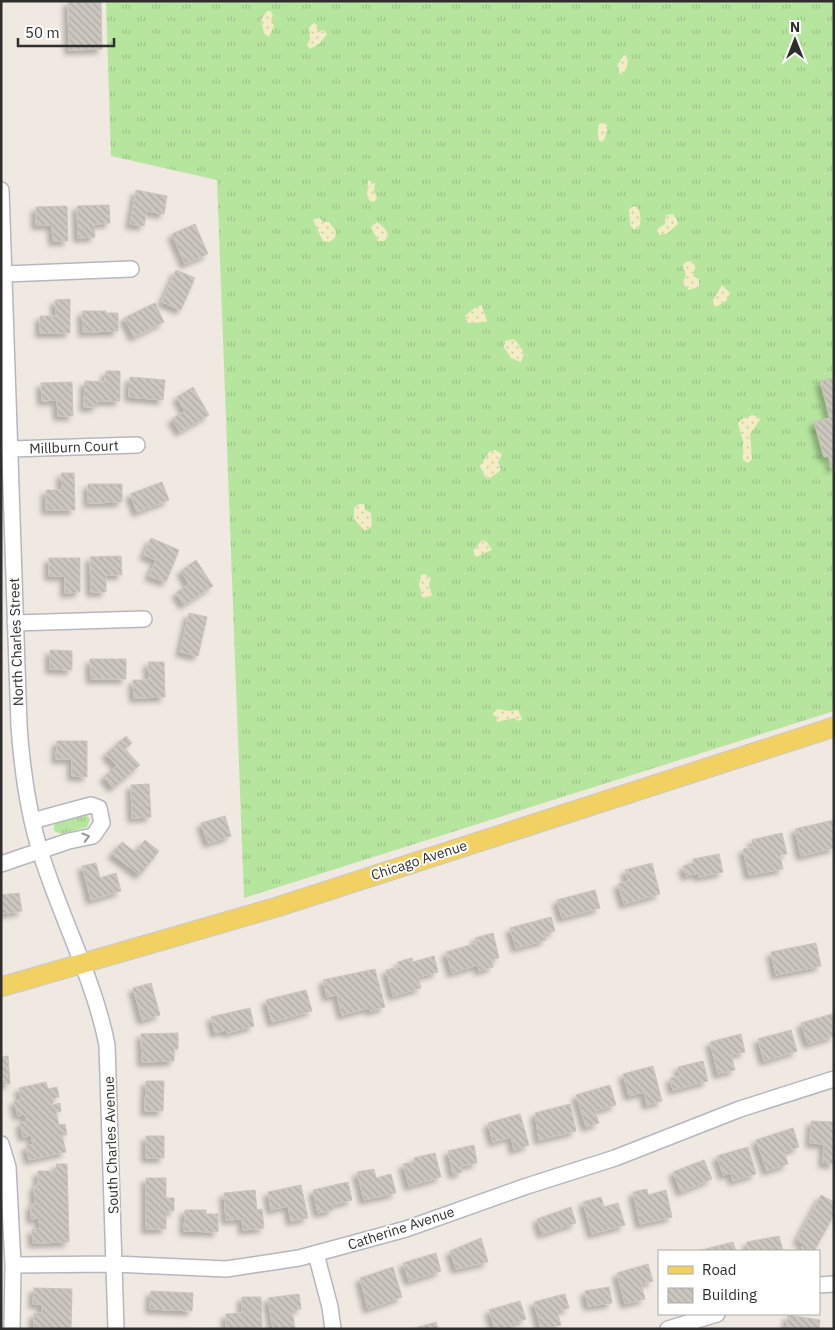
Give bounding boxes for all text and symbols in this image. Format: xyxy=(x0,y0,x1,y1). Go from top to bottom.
scale bar xyxy=(18,15,114,47)
north arrow xyxy=(770,15,820,65)
text: N xyxy=(790,18,800,36)
text: 50 m xyxy=(25,23,60,42)
street label: Millburn Court xyxy=(29,436,119,458)
street label: North Charles Street xyxy=(5,577,27,706)
one-way arrow xyxy=(82,832,90,842)
street label: Chicago Avenue xyxy=(369,836,470,884)
street label: South Charles Avenue xyxy=(100,1076,122,1214)
street label: Catherine Avenue xyxy=(345,1202,457,1254)
legend xyxy=(658,1250,820,1315)
text: Road xyxy=(702,1260,737,1279)
text: Building xyxy=(702,1285,757,1304)

